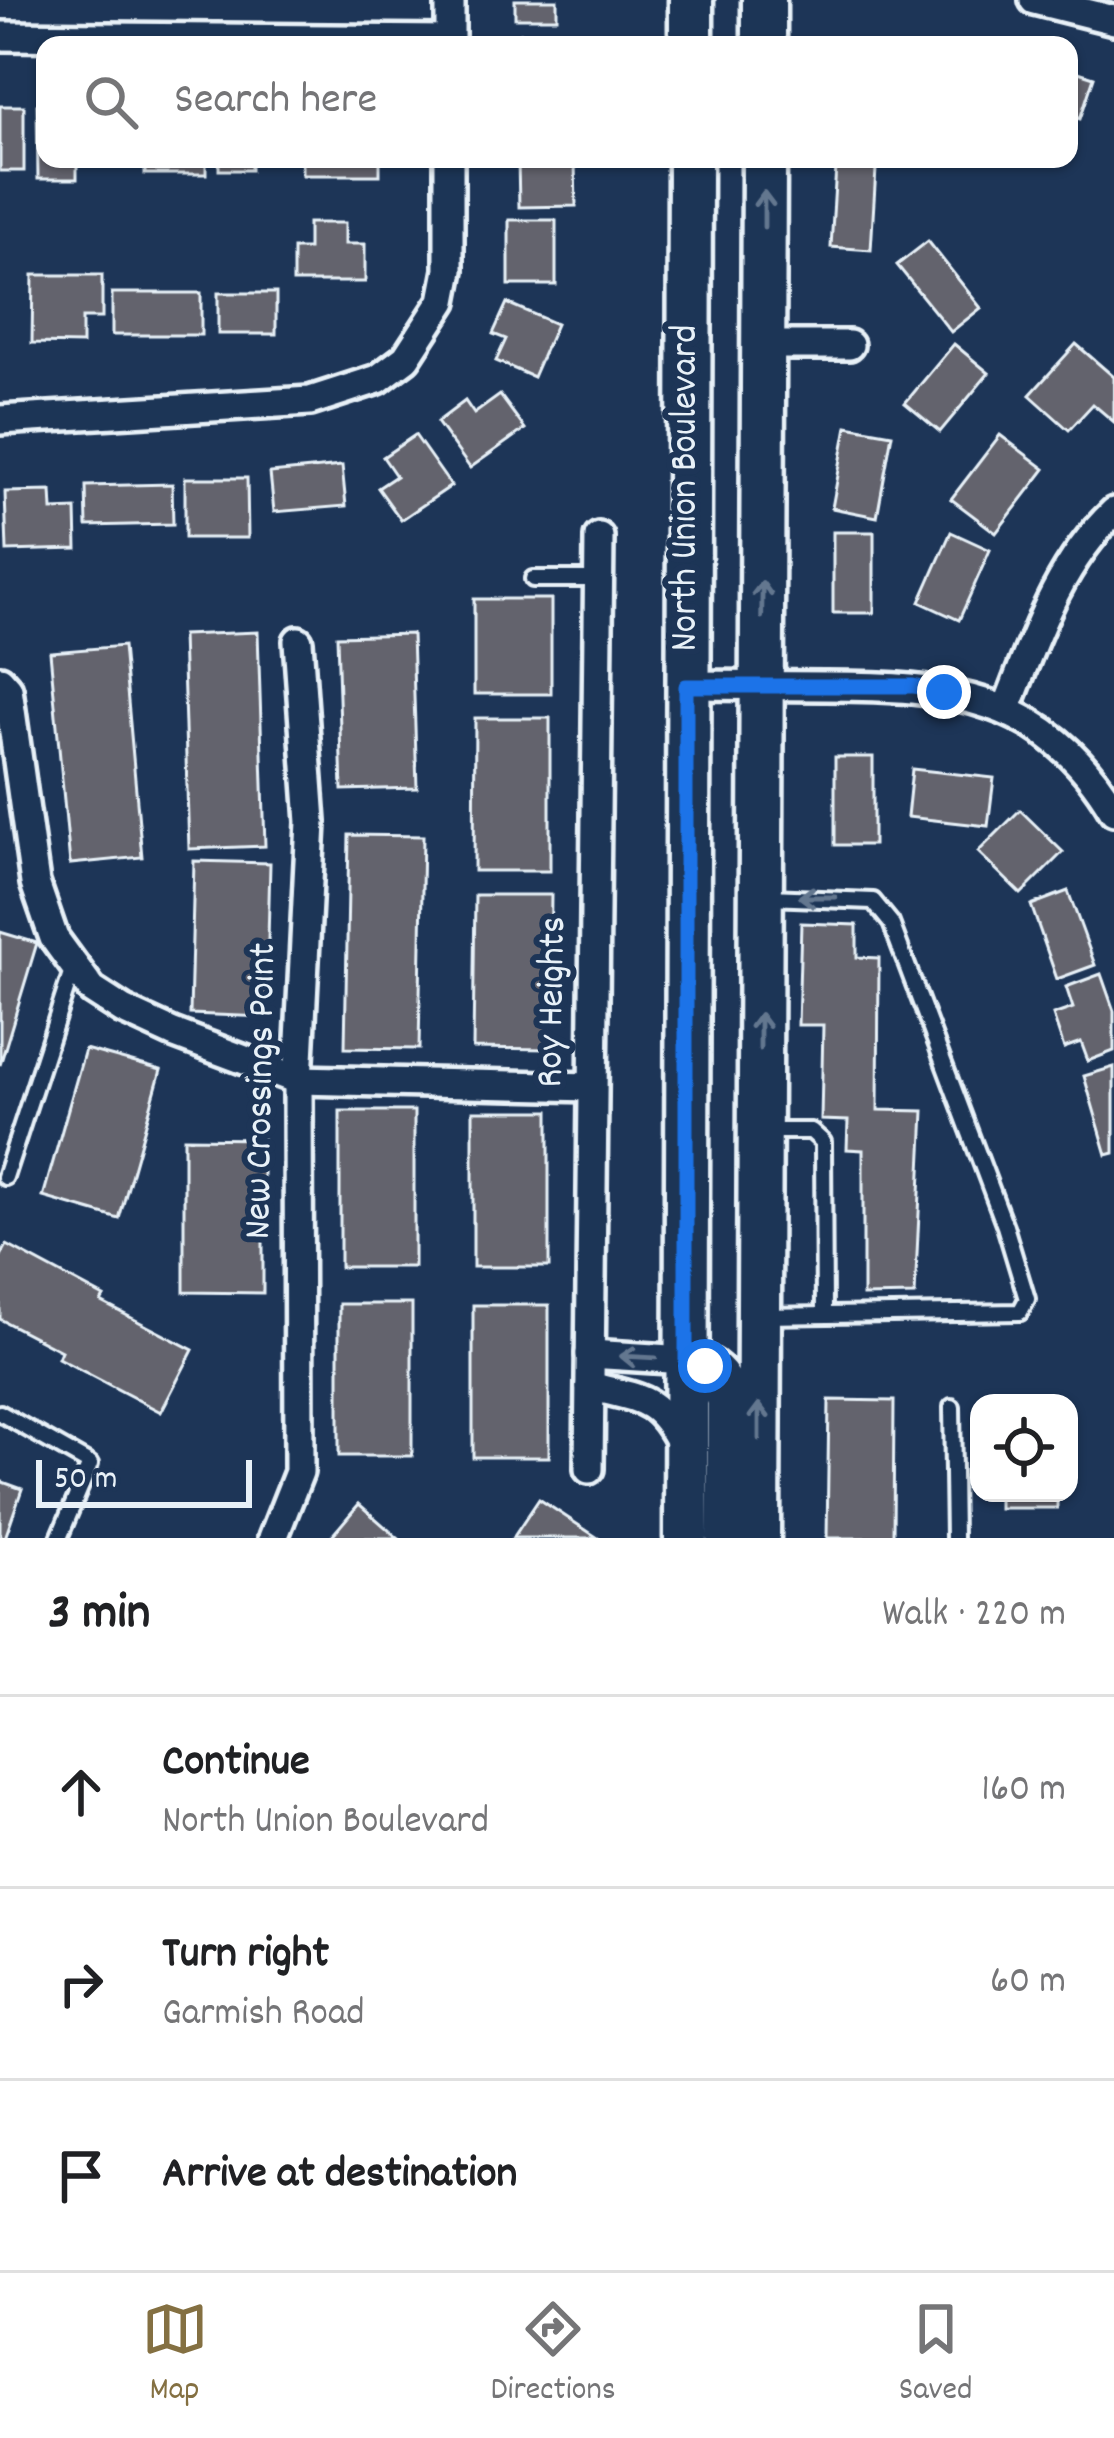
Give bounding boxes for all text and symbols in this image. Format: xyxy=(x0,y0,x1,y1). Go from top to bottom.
search box xyxy=(36,36,1078,168)
icon: search xyxy=(78,69,144,135)
text: Search here xyxy=(174,70,377,134)
one-way arrow xyxy=(753,190,775,229)
street label: North Union Boulevard xyxy=(660,325,715,651)
one-way arrow xyxy=(750,580,773,619)
route end xyxy=(917,665,971,719)
one-way arrow xyxy=(798,886,837,908)
street label: Roy Heights xyxy=(525,916,583,1088)
street label: New Crossings Point xyxy=(233,942,293,1240)
one-way arrow xyxy=(749,1012,771,1051)
route start xyxy=(678,1339,732,1393)
one-way arrow xyxy=(619,1345,658,1368)
map controls xyxy=(970,1394,1078,1502)
button: locate xyxy=(970,1394,1078,1502)
one-way arrow xyxy=(748,1402,770,1441)
scale bar xyxy=(36,1454,252,1507)
text: 50 m xyxy=(54,1457,118,1504)
text: 3 min xyxy=(48,1580,150,1652)
text: Walk · 220 m xyxy=(882,1589,1066,1644)
text: Continue xyxy=(162,1732,310,1796)
icon: ahead xyxy=(48,1759,114,1825)
text: 160 m xyxy=(981,1764,1066,1819)
text: North Union Boulevard xyxy=(162,1796,489,1851)
text: Turn right xyxy=(162,1924,329,1988)
icon: right xyxy=(48,1951,114,2017)
text: 60 m xyxy=(990,1956,1066,2011)
text: Garmish Road xyxy=(162,1988,365,2043)
icon: arrive xyxy=(48,2143,114,2209)
text: Arrive at destination xyxy=(162,2144,517,2208)
tab: Map xyxy=(142,2296,208,2415)
tab: Directions xyxy=(491,2296,616,2415)
tab: Saved xyxy=(899,2296,972,2415)

